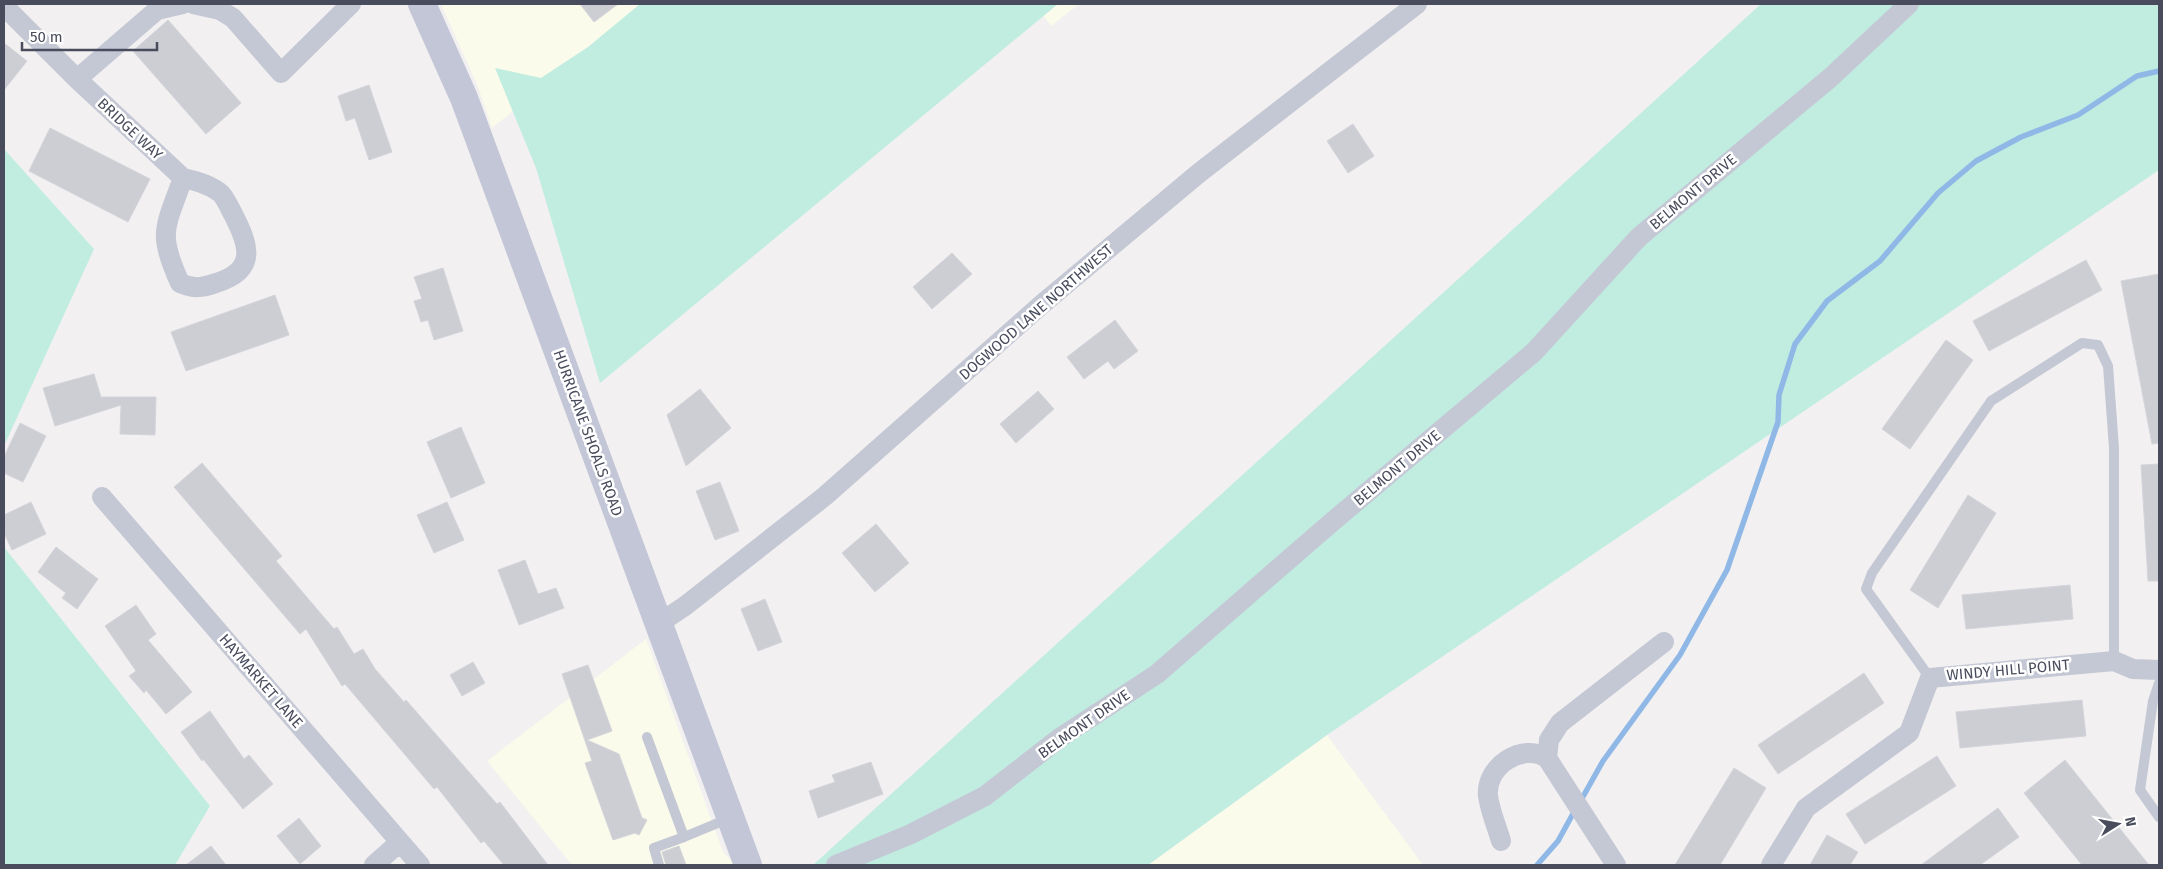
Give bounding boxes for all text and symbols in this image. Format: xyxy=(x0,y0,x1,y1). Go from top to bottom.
scale bar xyxy=(22,20,158,52)
text: 50 m xyxy=(30,28,63,46)
street label: BRIDGE WAY xyxy=(94,94,167,164)
street label: BELMONT DRIVE xyxy=(1646,150,1740,234)
street label: DOGWOOD LANE NORTHWEST xyxy=(955,240,1117,384)
street label: HURRICANE SHOALS ROAD xyxy=(549,347,627,519)
street label: BELMONT DRIVE xyxy=(1350,426,1444,510)
street label: HAYMARKET LANE xyxy=(215,630,307,732)
street label: WINDY HILL POINT xyxy=(1946,656,2071,684)
street label: BELMONT DRIVE xyxy=(1035,686,1133,762)
north arrow xyxy=(2093,799,2143,849)
text: N xyxy=(2121,815,2140,828)

